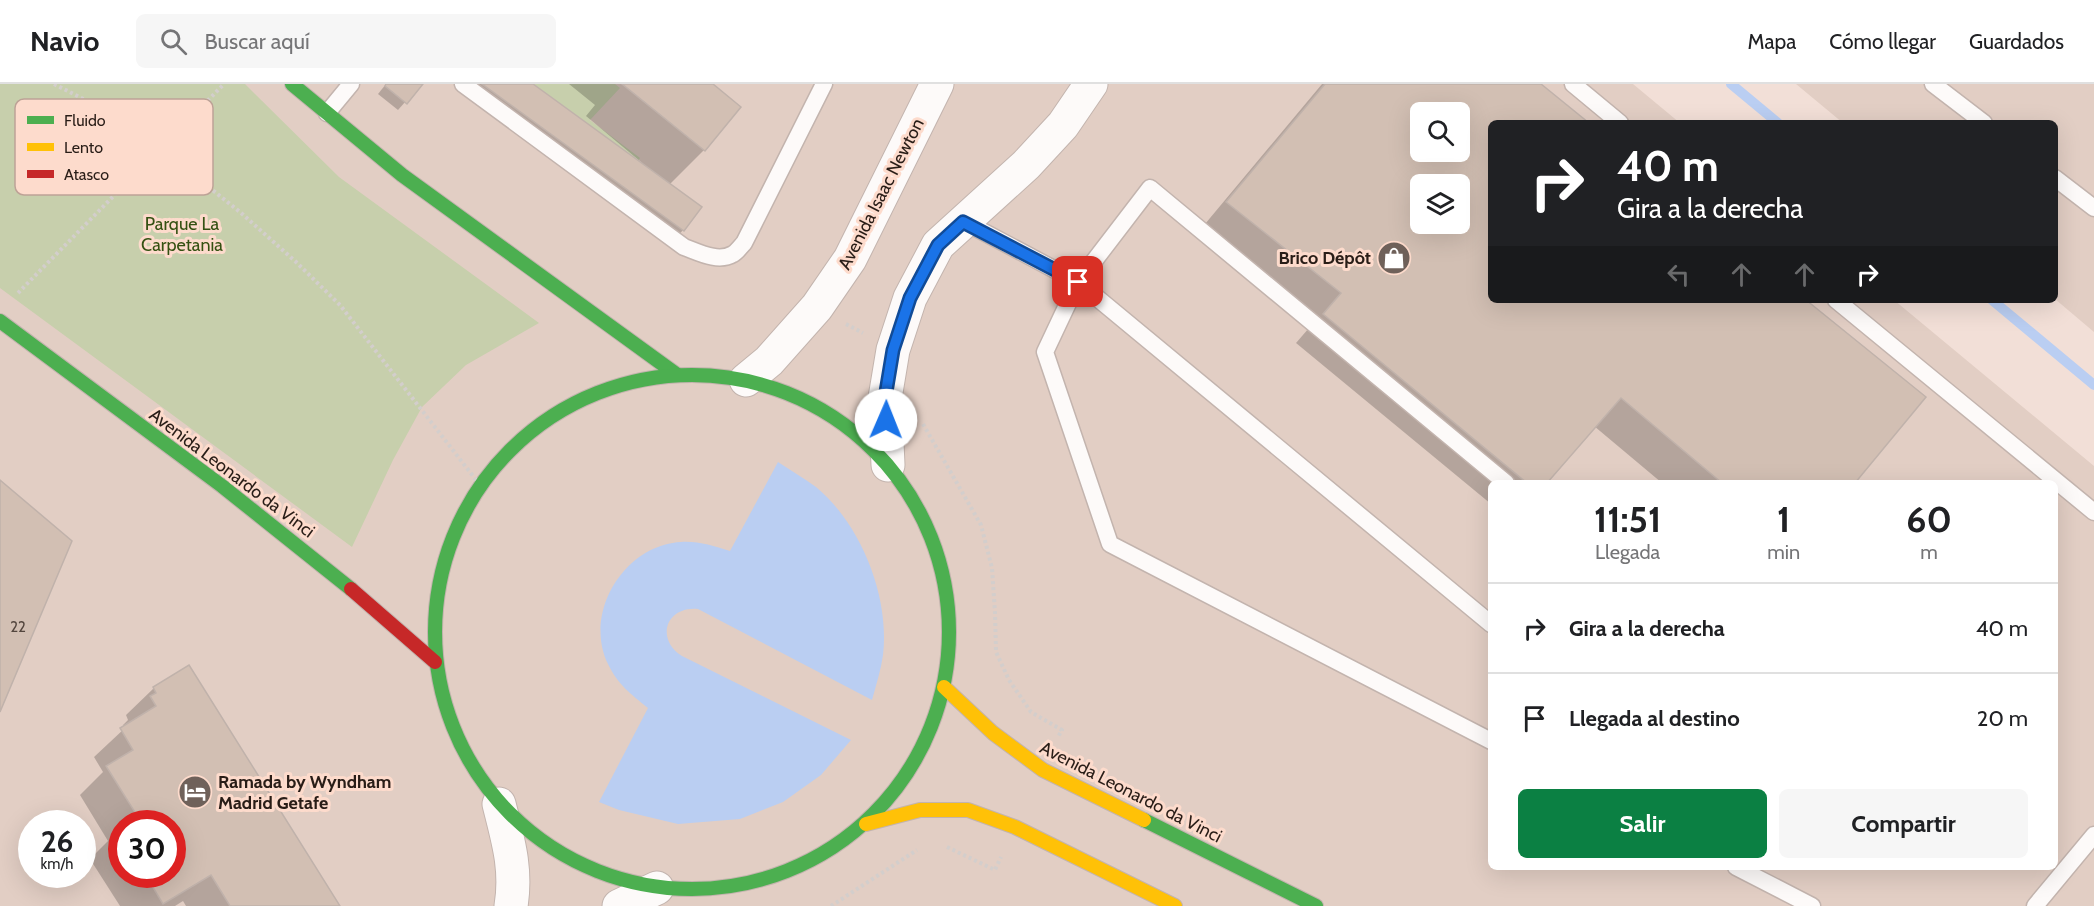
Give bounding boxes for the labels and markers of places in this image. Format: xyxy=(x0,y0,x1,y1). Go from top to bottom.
shop icon: Brico Dépôt xyxy=(1376,240,1412,276)
place label: Brico Dépôt xyxy=(1278,247,1371,269)
pin xyxy=(1052,256,1103,307)
place label: Ramada by Wyndham Madrid Getafe xyxy=(218,771,391,814)
hotel icon: Ramada by Wyndham Madrid Getafe xyxy=(177,774,213,810)

